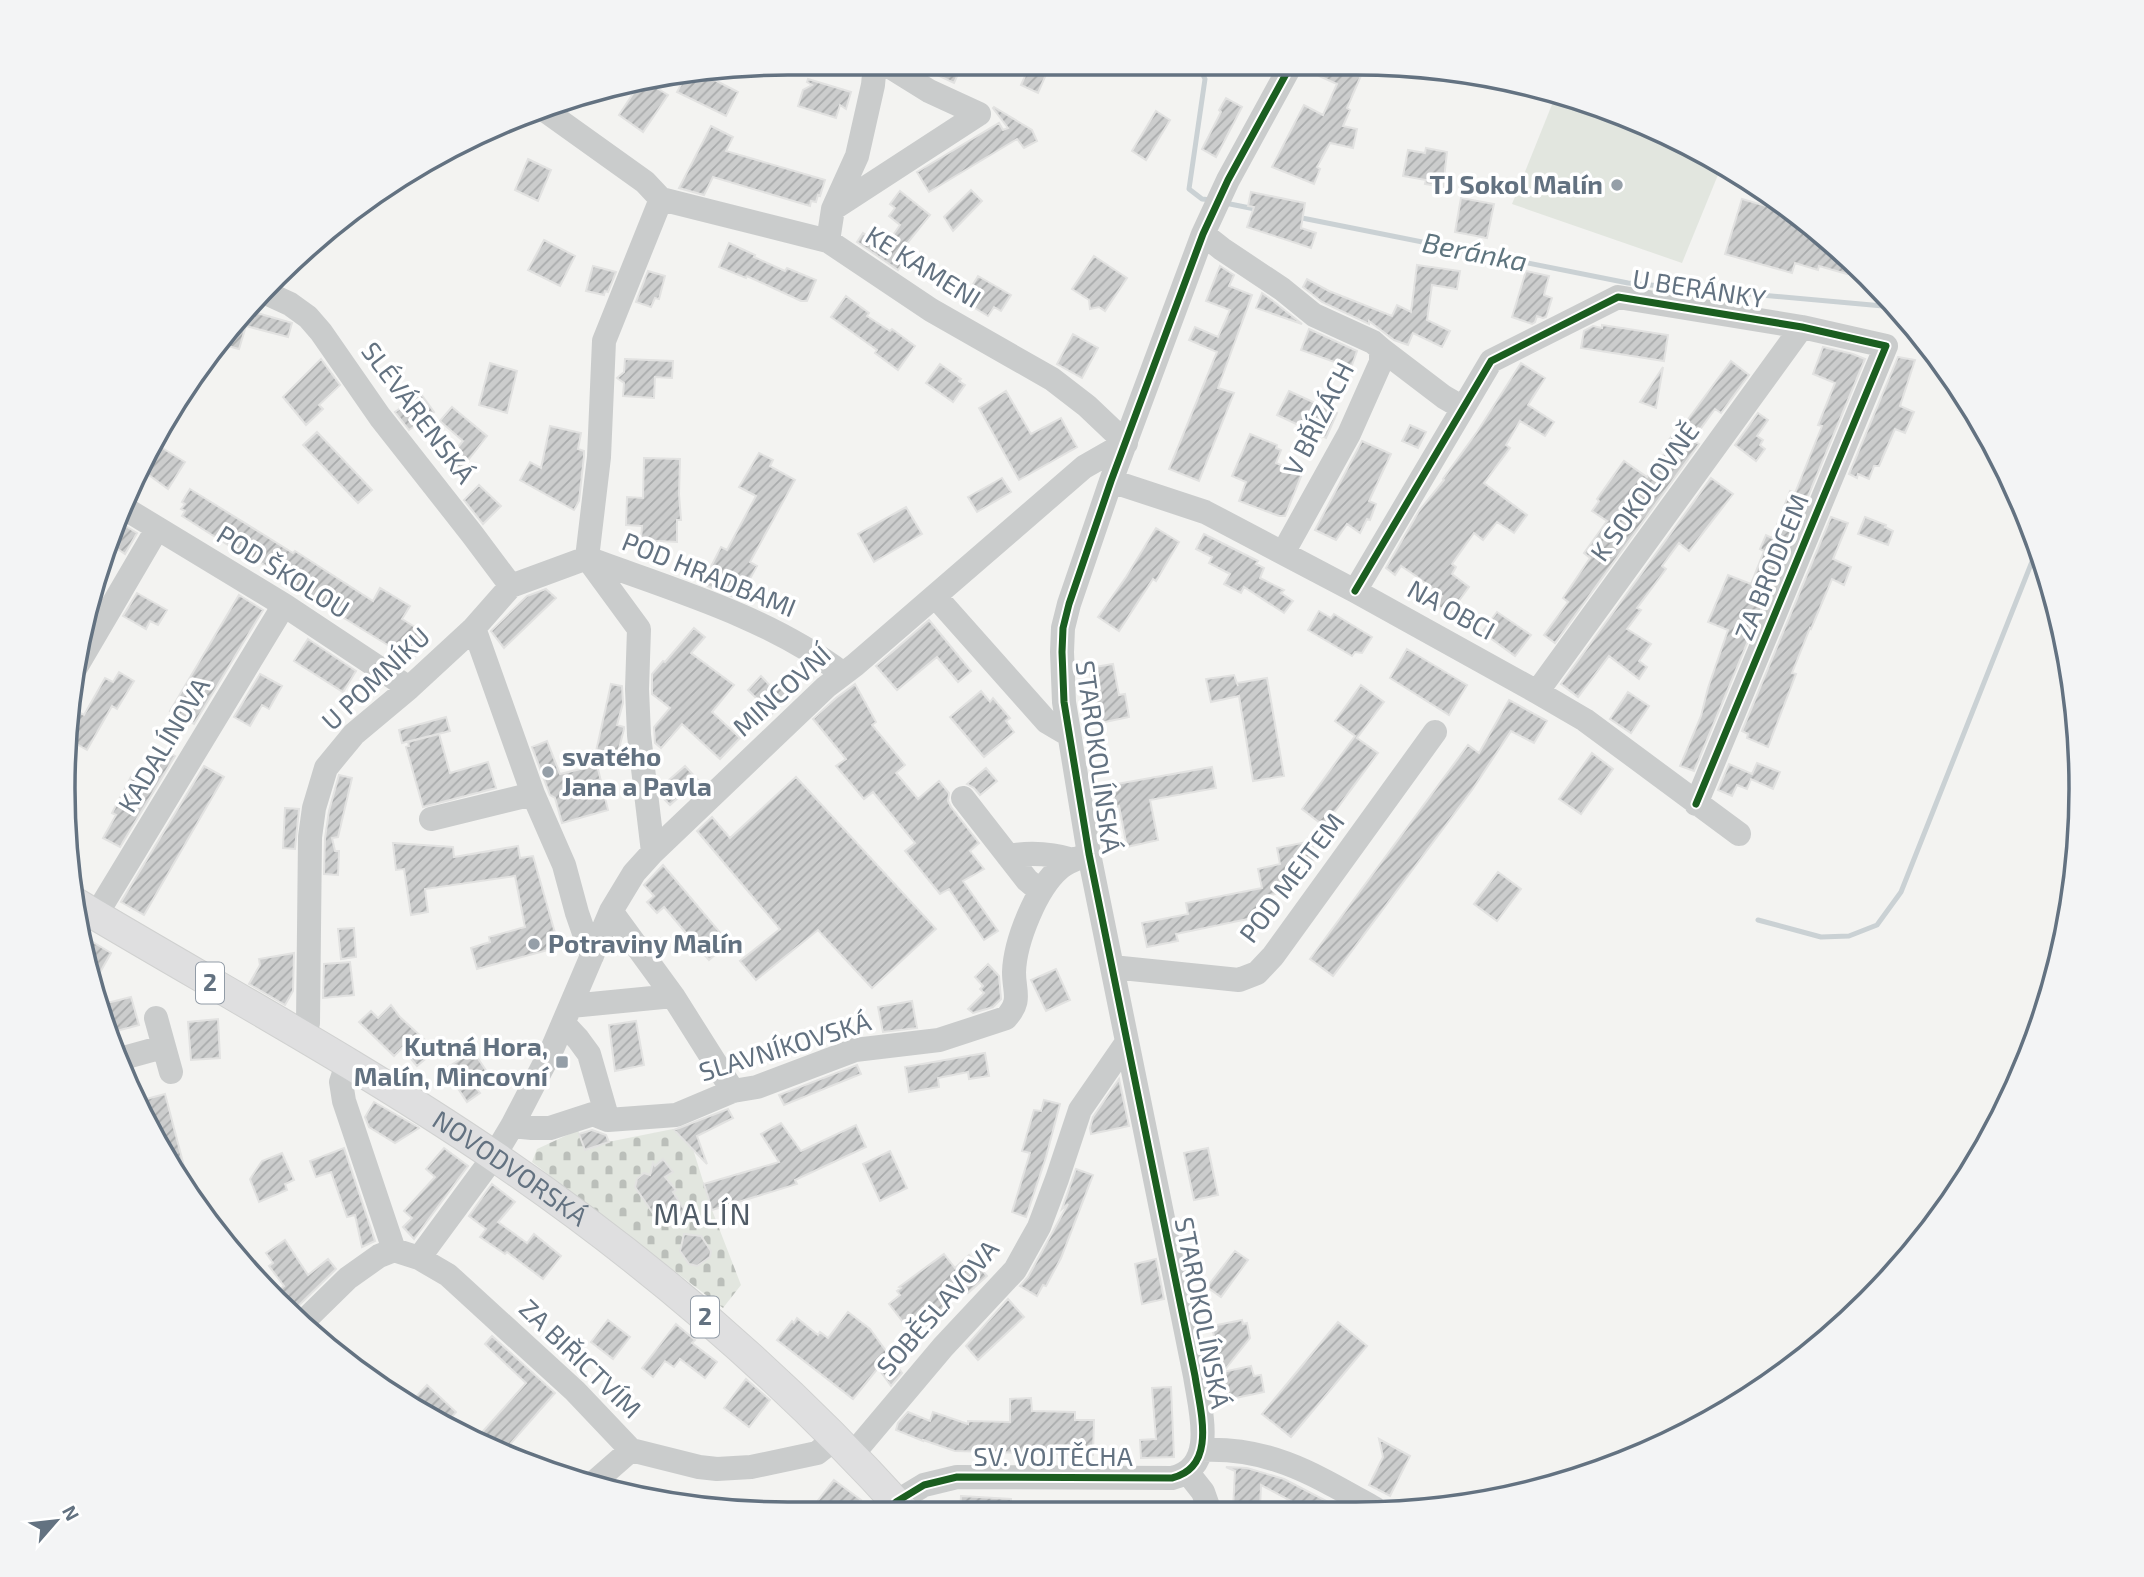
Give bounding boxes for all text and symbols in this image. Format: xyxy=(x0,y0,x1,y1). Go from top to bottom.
place label: TJ Sokol Malín xyxy=(1430,168,1603,199)
marker: TJ Sokol Malín xyxy=(1609,177,1625,193)
street label: KE KAMENI xyxy=(861,218,987,313)
water label: Beránka xyxy=(1420,224,1530,278)
street label: U BERÁNKY xyxy=(1630,262,1768,313)
street label: SLÉVÁRENSKÁ xyxy=(356,335,482,489)
street label: V BŘÍZÁCH xyxy=(1276,356,1359,480)
street label: K SOKOLOVNĚ xyxy=(1583,416,1704,567)
street label: ZA BRODCEM xyxy=(1727,489,1814,644)
street label: POD ŠKOLOU xyxy=(212,518,356,624)
street label: POD HRADBAMI xyxy=(618,525,801,623)
street label: NA OBCI xyxy=(1403,572,1501,645)
street label: U POMNÍKU xyxy=(315,620,435,736)
street label: MINCOVNÍ xyxy=(726,637,837,742)
street label: STAROKOLÍNSKÁ xyxy=(1071,658,1128,855)
street label: KADALÍNOVA xyxy=(110,671,215,817)
place label: svatého Jana a Pavla xyxy=(562,740,712,801)
marker: svatého Jana a Pavla xyxy=(540,764,556,780)
street label: POD MEJTEM xyxy=(1232,806,1350,948)
place label: Potraviny Malín xyxy=(548,927,743,959)
marker: Potraviny Malín xyxy=(526,936,542,952)
road number: 2 xyxy=(196,962,224,1003)
street label: SLAVNÍKOVSKÁ xyxy=(695,1005,874,1086)
place label: Kutná Hora, Malín, Mincovní xyxy=(354,1030,550,1091)
marker: Kutná Hora, Malín, Mincovní xyxy=(554,1054,570,1070)
street label: NOVODVORSKÁ xyxy=(428,1103,594,1231)
district label: MALÍN xyxy=(653,1195,753,1231)
street label: STAROKOLÍNSKÁ xyxy=(1170,1214,1237,1411)
street label: SOBĚSLAVOVA xyxy=(869,1233,1004,1381)
street label: ZA BIŘICTVÍM xyxy=(514,1292,648,1424)
road number: 2 xyxy=(691,1296,719,1338)
street label: SV. VOJTĚCHA xyxy=(973,1440,1133,1471)
north arrow xyxy=(21,1486,91,1556)
text: N xyxy=(58,1501,85,1524)

